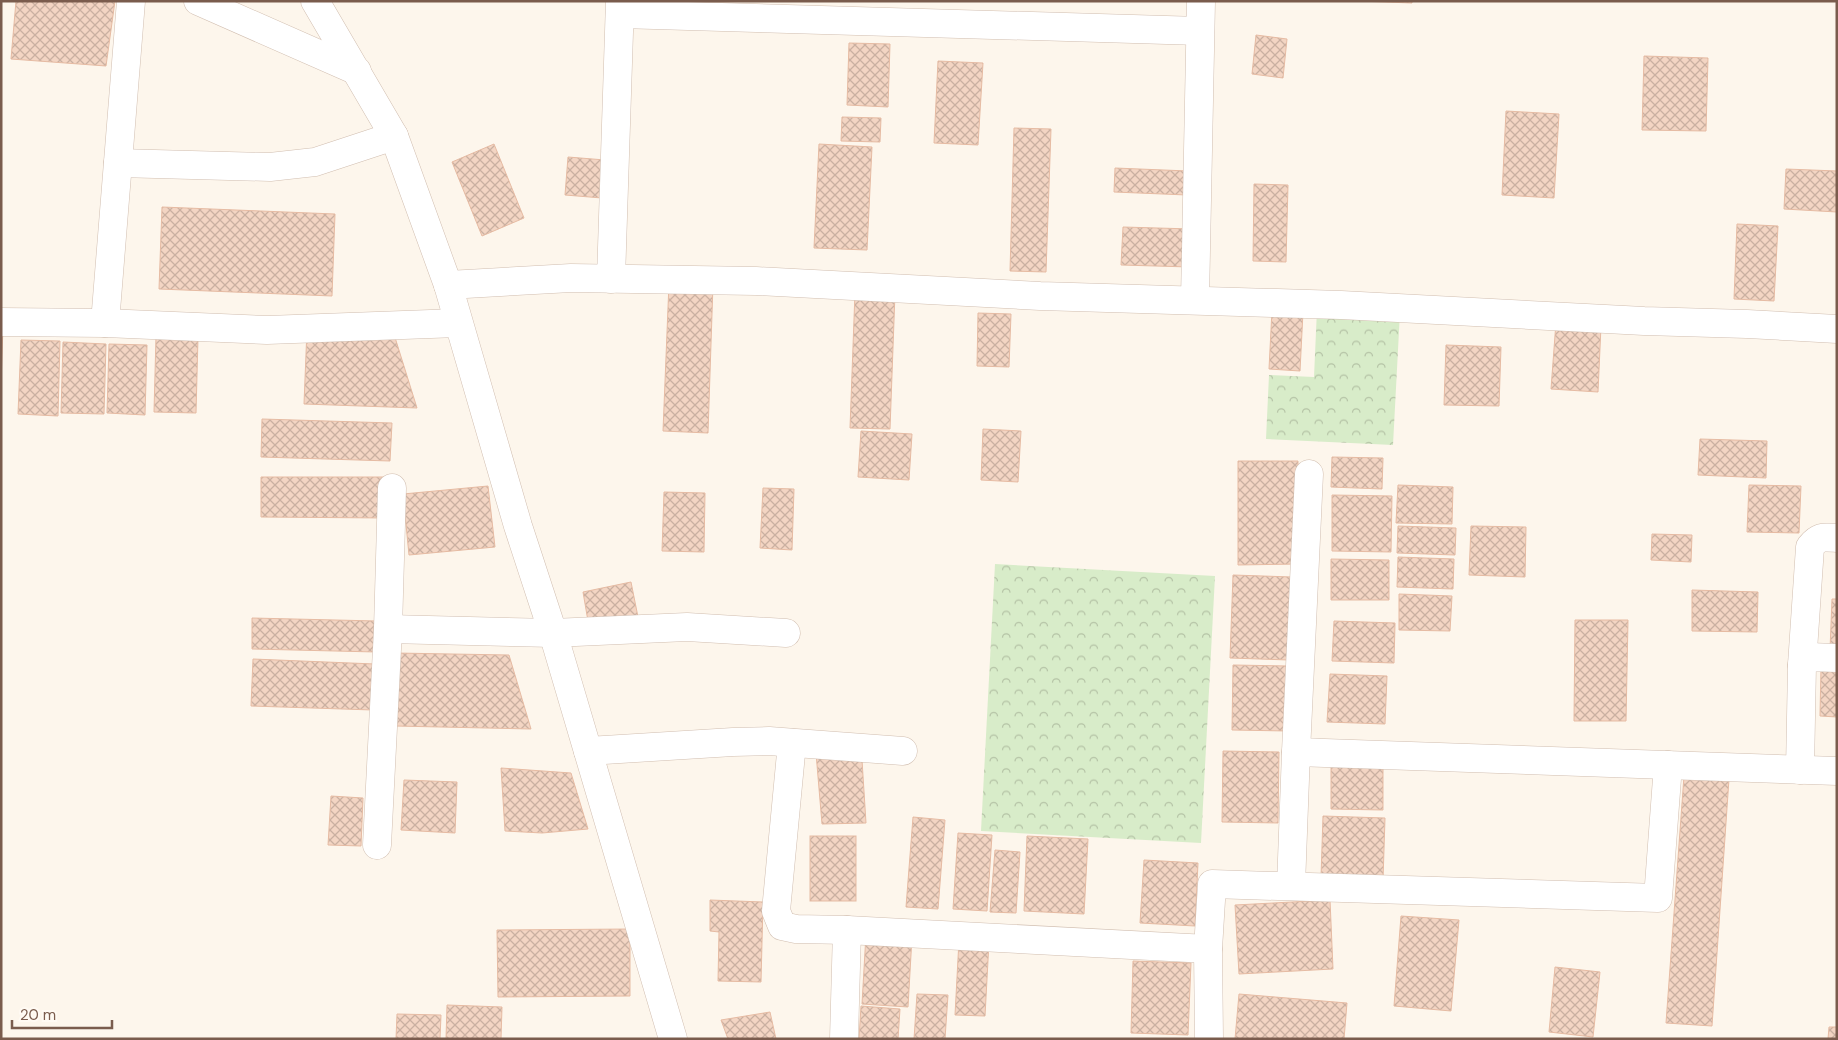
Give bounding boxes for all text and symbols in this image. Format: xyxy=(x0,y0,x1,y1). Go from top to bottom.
scale bar xyxy=(12,998,112,1030)
text: 20 m xyxy=(20,1005,56,1025)

